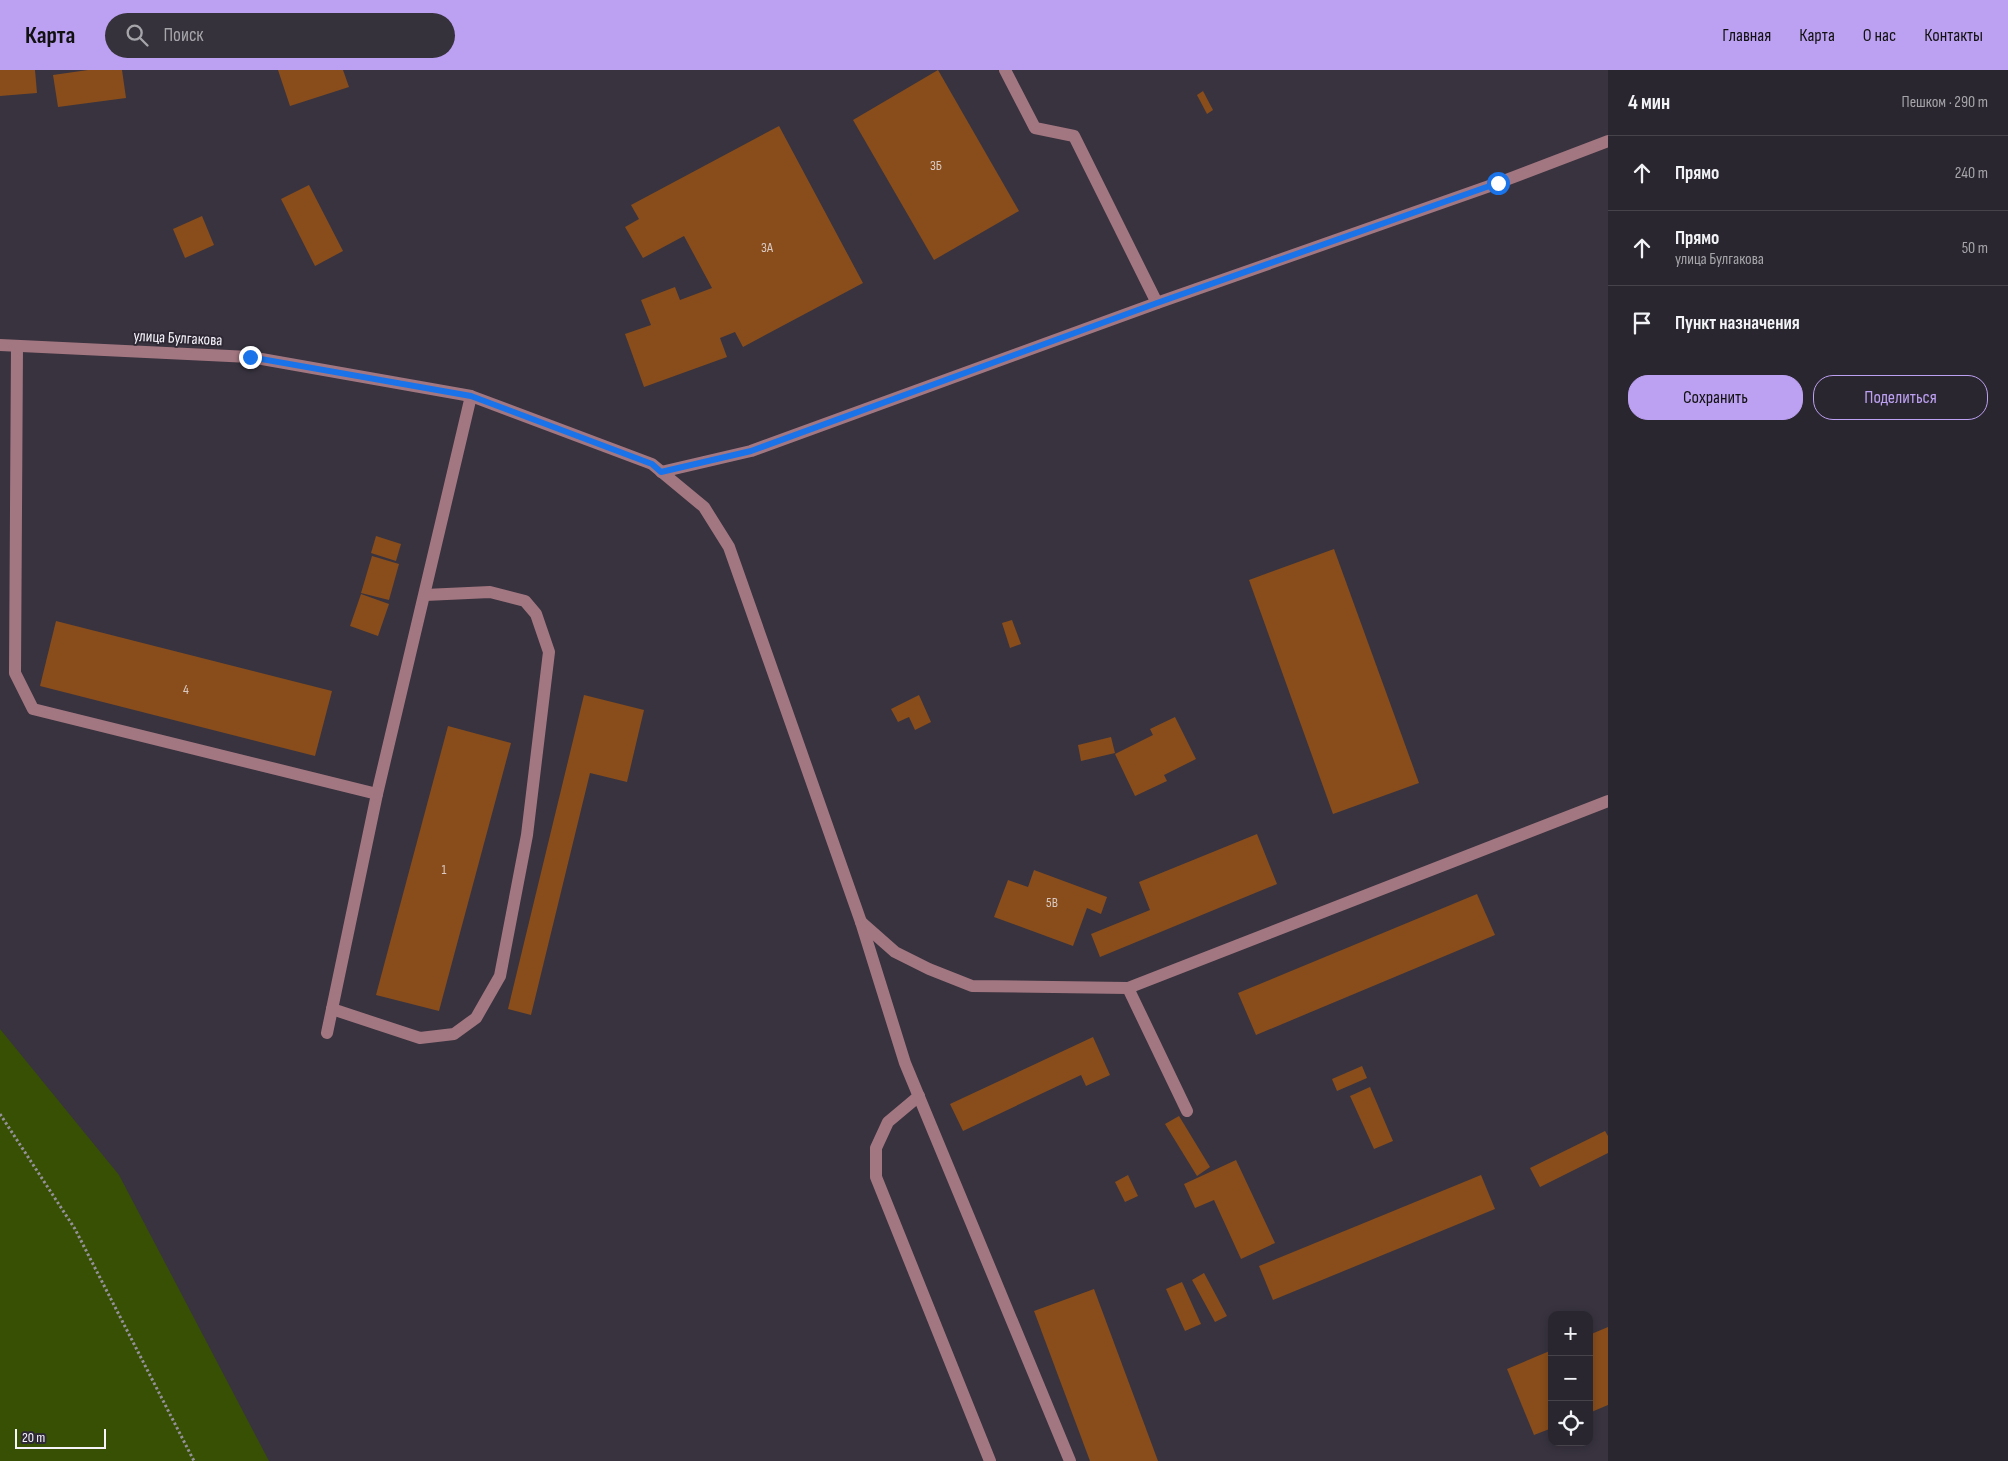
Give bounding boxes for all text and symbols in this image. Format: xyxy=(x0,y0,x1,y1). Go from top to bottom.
search box xyxy=(105,13,455,58)
text: Карта xyxy=(25,21,75,50)
icon: search xyxy=(123,21,151,49)
text: Поиск xyxy=(163,24,204,47)
text: Главная xyxy=(1722,25,1771,46)
text: Карта xyxy=(1799,25,1835,46)
text: О нас xyxy=(1863,25,1896,46)
text: Контакты xyxy=(1924,25,1983,46)
text: 4 мин xyxy=(1628,90,1670,115)
text: Пешком · 290 m xyxy=(1902,93,1988,112)
house number: 3Б xyxy=(930,157,942,174)
icon: ahead xyxy=(1628,159,1656,187)
text: Прямо xyxy=(1675,162,1719,185)
text: 240 m xyxy=(1955,164,1988,183)
route start xyxy=(1487,172,1510,195)
text: Прямо xyxy=(1675,227,1719,250)
icon: ahead xyxy=(1628,234,1656,262)
house number: 3А xyxy=(761,239,774,256)
text: 50 m xyxy=(1962,239,1988,258)
text: улица Булгакова xyxy=(1675,250,1764,269)
icon: arrive xyxy=(1628,309,1656,337)
text: Пункт назначения xyxy=(1675,312,1800,335)
street label: улица Булгакова xyxy=(133,327,223,350)
route end xyxy=(239,346,262,369)
button: Сохранить xyxy=(1628,375,1803,420)
button: Поделиться xyxy=(1813,375,1988,420)
house number: 4 xyxy=(183,681,189,698)
house number: 1 xyxy=(442,861,447,878)
house number: 5В xyxy=(1046,894,1058,911)
map controls xyxy=(1548,1311,1593,1446)
button: + xyxy=(1548,1311,1593,1356)
button: − xyxy=(1548,1356,1593,1401)
button: locate xyxy=(1548,1401,1593,1446)
scale bar xyxy=(15,1426,106,1449)
text: 20 m xyxy=(22,1429,45,1446)

